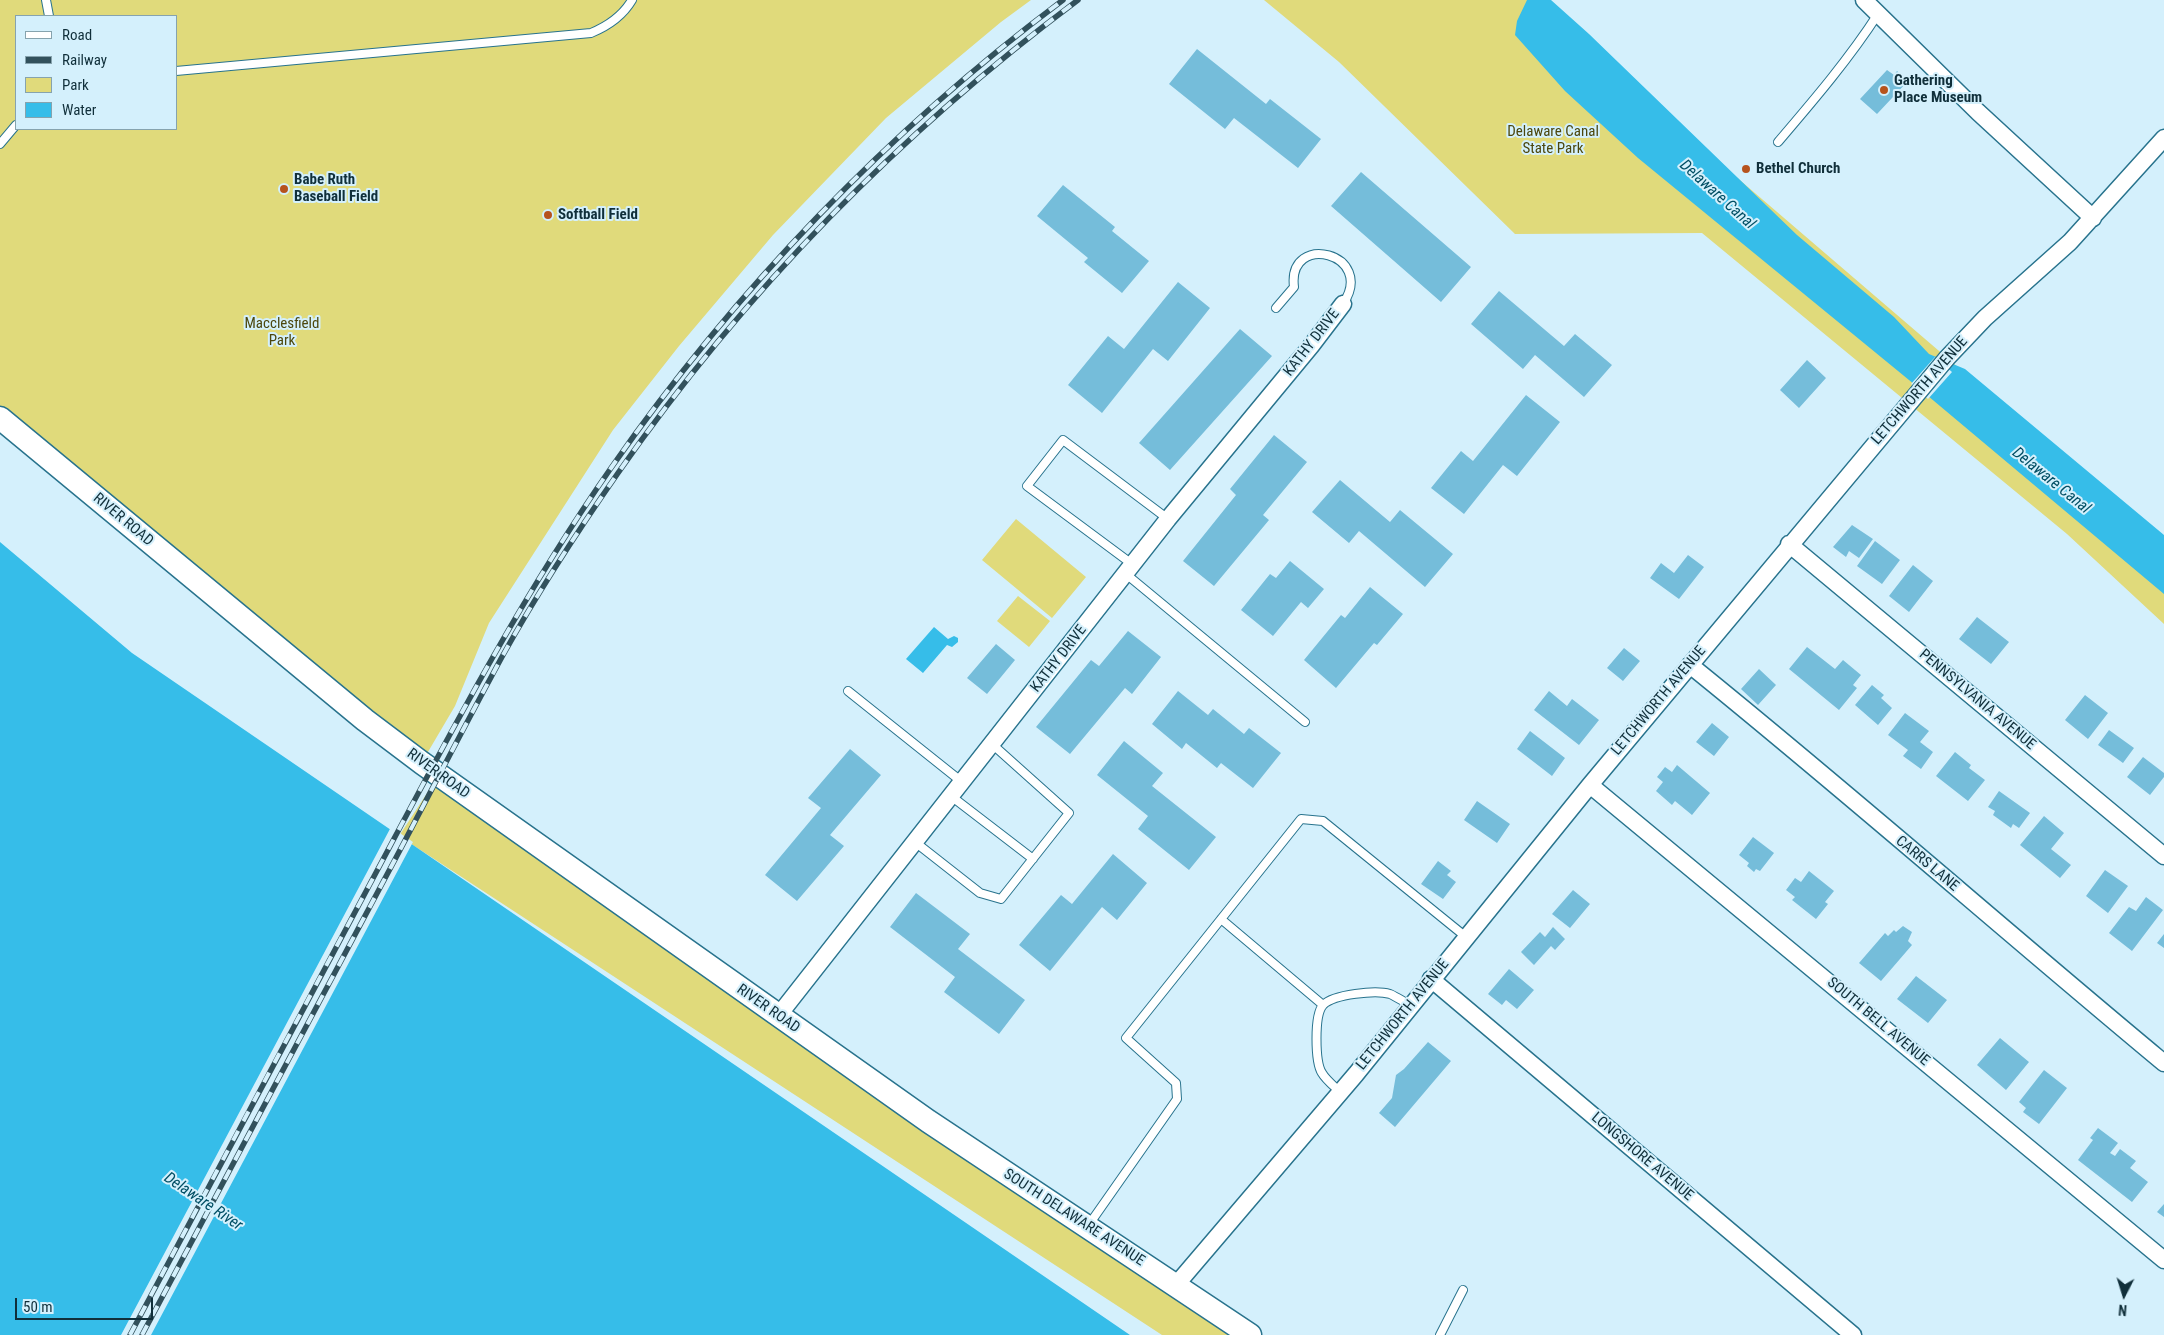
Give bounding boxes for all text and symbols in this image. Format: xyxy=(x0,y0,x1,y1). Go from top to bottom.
legend xyxy=(15,15,178,130)
text: Road xyxy=(62,26,92,44)
text: Railway xyxy=(62,51,107,69)
place label: Gathering Place Museum xyxy=(1894,72,1982,107)
text: Park xyxy=(62,76,89,94)
marker: Gathering Place Museum xyxy=(1878,84,1890,96)
text: Water xyxy=(62,101,96,119)
park label: Delaware Canal State Park xyxy=(1507,123,1599,158)
water label: Delaware Canal xyxy=(1675,156,1759,234)
place label: Bethel Church xyxy=(1756,160,1840,178)
marker: Bethel Church xyxy=(1740,163,1752,175)
place label: Babe Ruth Baseball Field xyxy=(294,171,378,206)
marker: Babe Ruth Baseball Field xyxy=(278,183,290,195)
place label: Softball Field xyxy=(558,206,638,224)
marker: Softball Field xyxy=(542,209,554,221)
street label: KATHY DRIVE xyxy=(1280,306,1344,380)
park label: Macclesfield Park xyxy=(245,315,319,350)
street label: LETCHWORTH AVENUE xyxy=(1868,333,1972,449)
water label: Delaware Canal xyxy=(2008,444,2094,518)
street label: RIVER ROAD xyxy=(89,490,157,550)
street label: KATHY DRIVE xyxy=(1027,622,1091,696)
street label: LETCHWORTH AVENUE xyxy=(1608,643,1710,759)
street label: PENNSYLVANIA AVENUE xyxy=(1915,646,2039,754)
street label: RIVER ROAD xyxy=(403,745,473,803)
street label: CARRS LANE xyxy=(1892,832,1962,896)
street label: LETCHWORTH AVENUE xyxy=(1353,956,1453,1074)
street label: SOUTH BELL AVENUE xyxy=(1823,974,1933,1070)
street label: RIVER ROAD xyxy=(733,981,803,1037)
street label: LONGSHORE AVENUE xyxy=(1587,1109,1697,1205)
street label: SOUTH DELAWARE AVENUE xyxy=(1000,1166,1148,1270)
water label: Delaware River xyxy=(160,1169,246,1235)
north arrow xyxy=(2099,1270,2149,1320)
scale bar xyxy=(18,1288,155,1320)
text: 50 m xyxy=(23,1298,53,1316)
text: N xyxy=(2118,1302,2128,1318)

